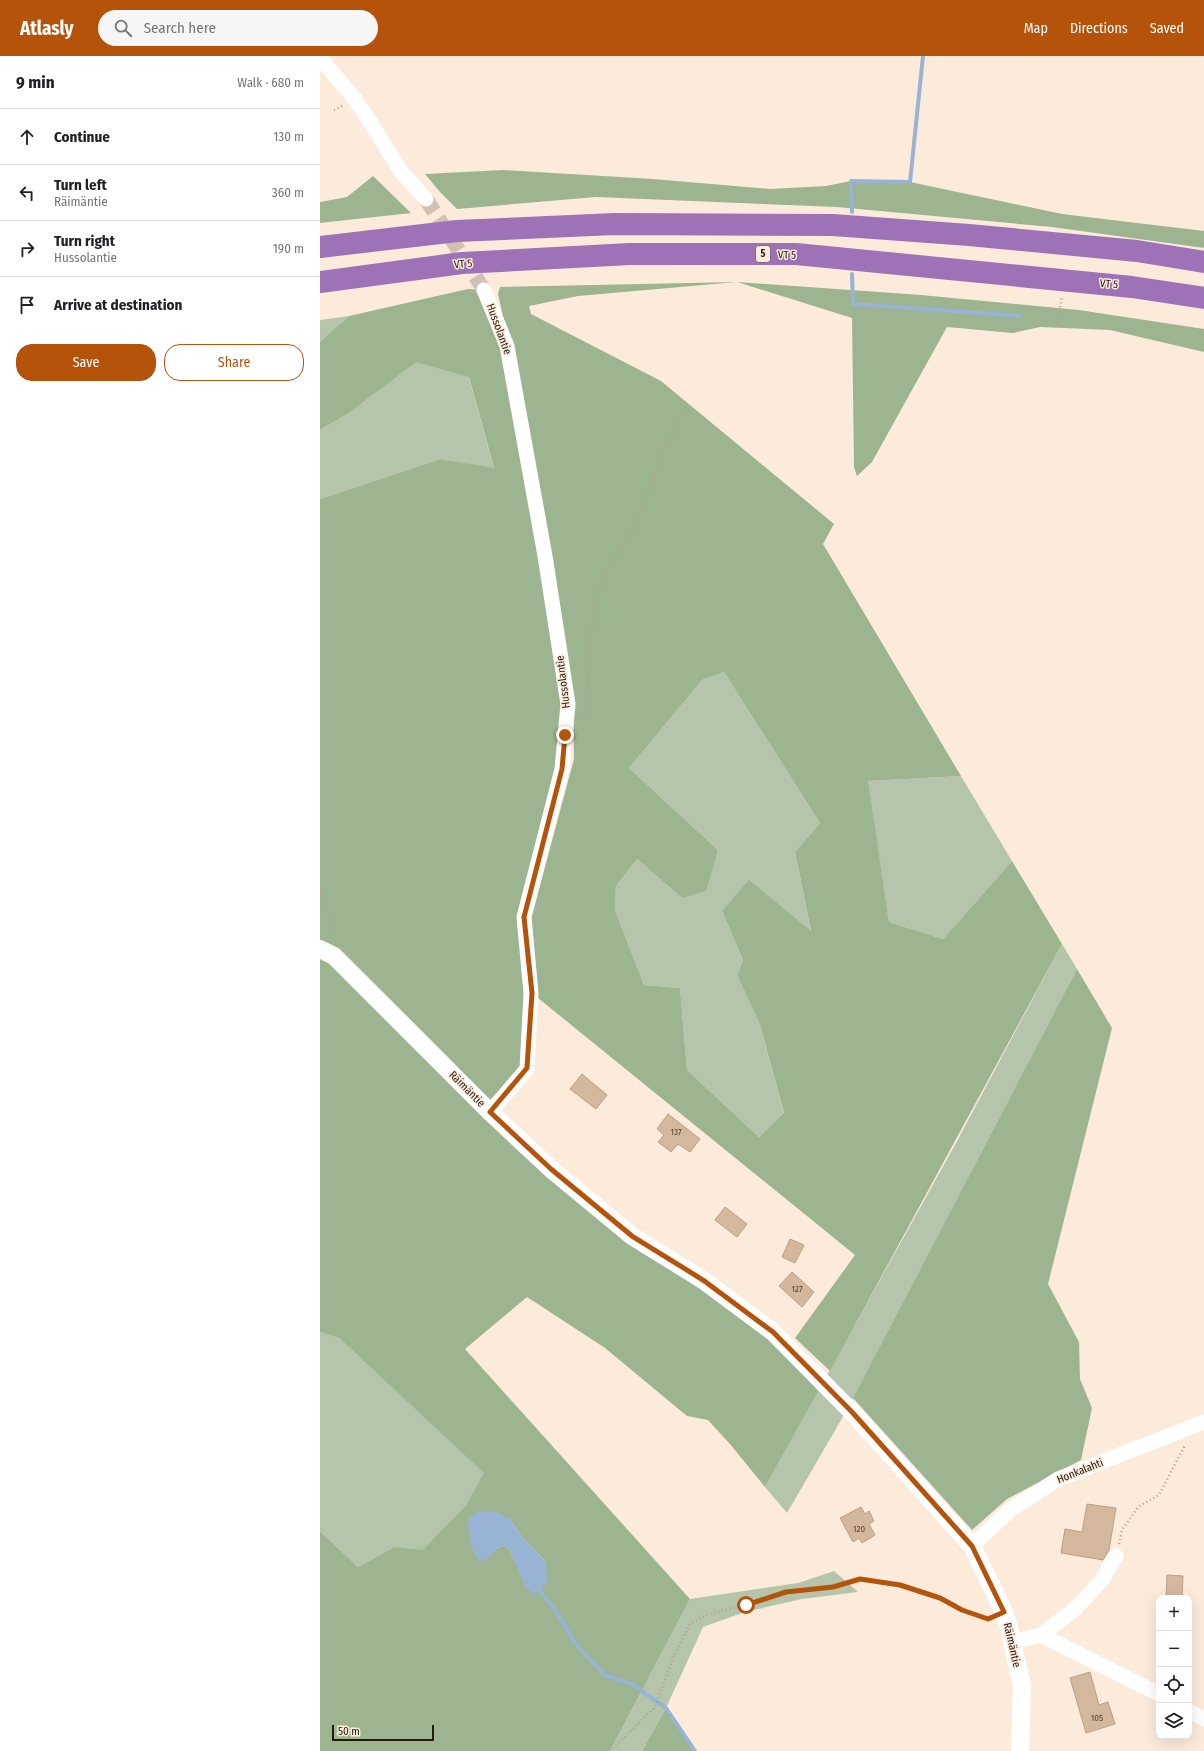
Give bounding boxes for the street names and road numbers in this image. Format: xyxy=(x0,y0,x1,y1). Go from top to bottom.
road number: 5 xyxy=(756,246,770,262)
street label: VT 5 xyxy=(778,248,796,262)
street label: VT 5 xyxy=(453,257,473,271)
street label: VT 5 xyxy=(1099,277,1119,291)
street label: Hussolantie xyxy=(484,302,514,356)
street label: Hussolantie xyxy=(553,655,573,709)
street label: Räimäntie xyxy=(446,1068,488,1110)
street label: Honkalahti xyxy=(1055,1456,1105,1486)
street label: Räimäntie xyxy=(1001,1621,1023,1669)

